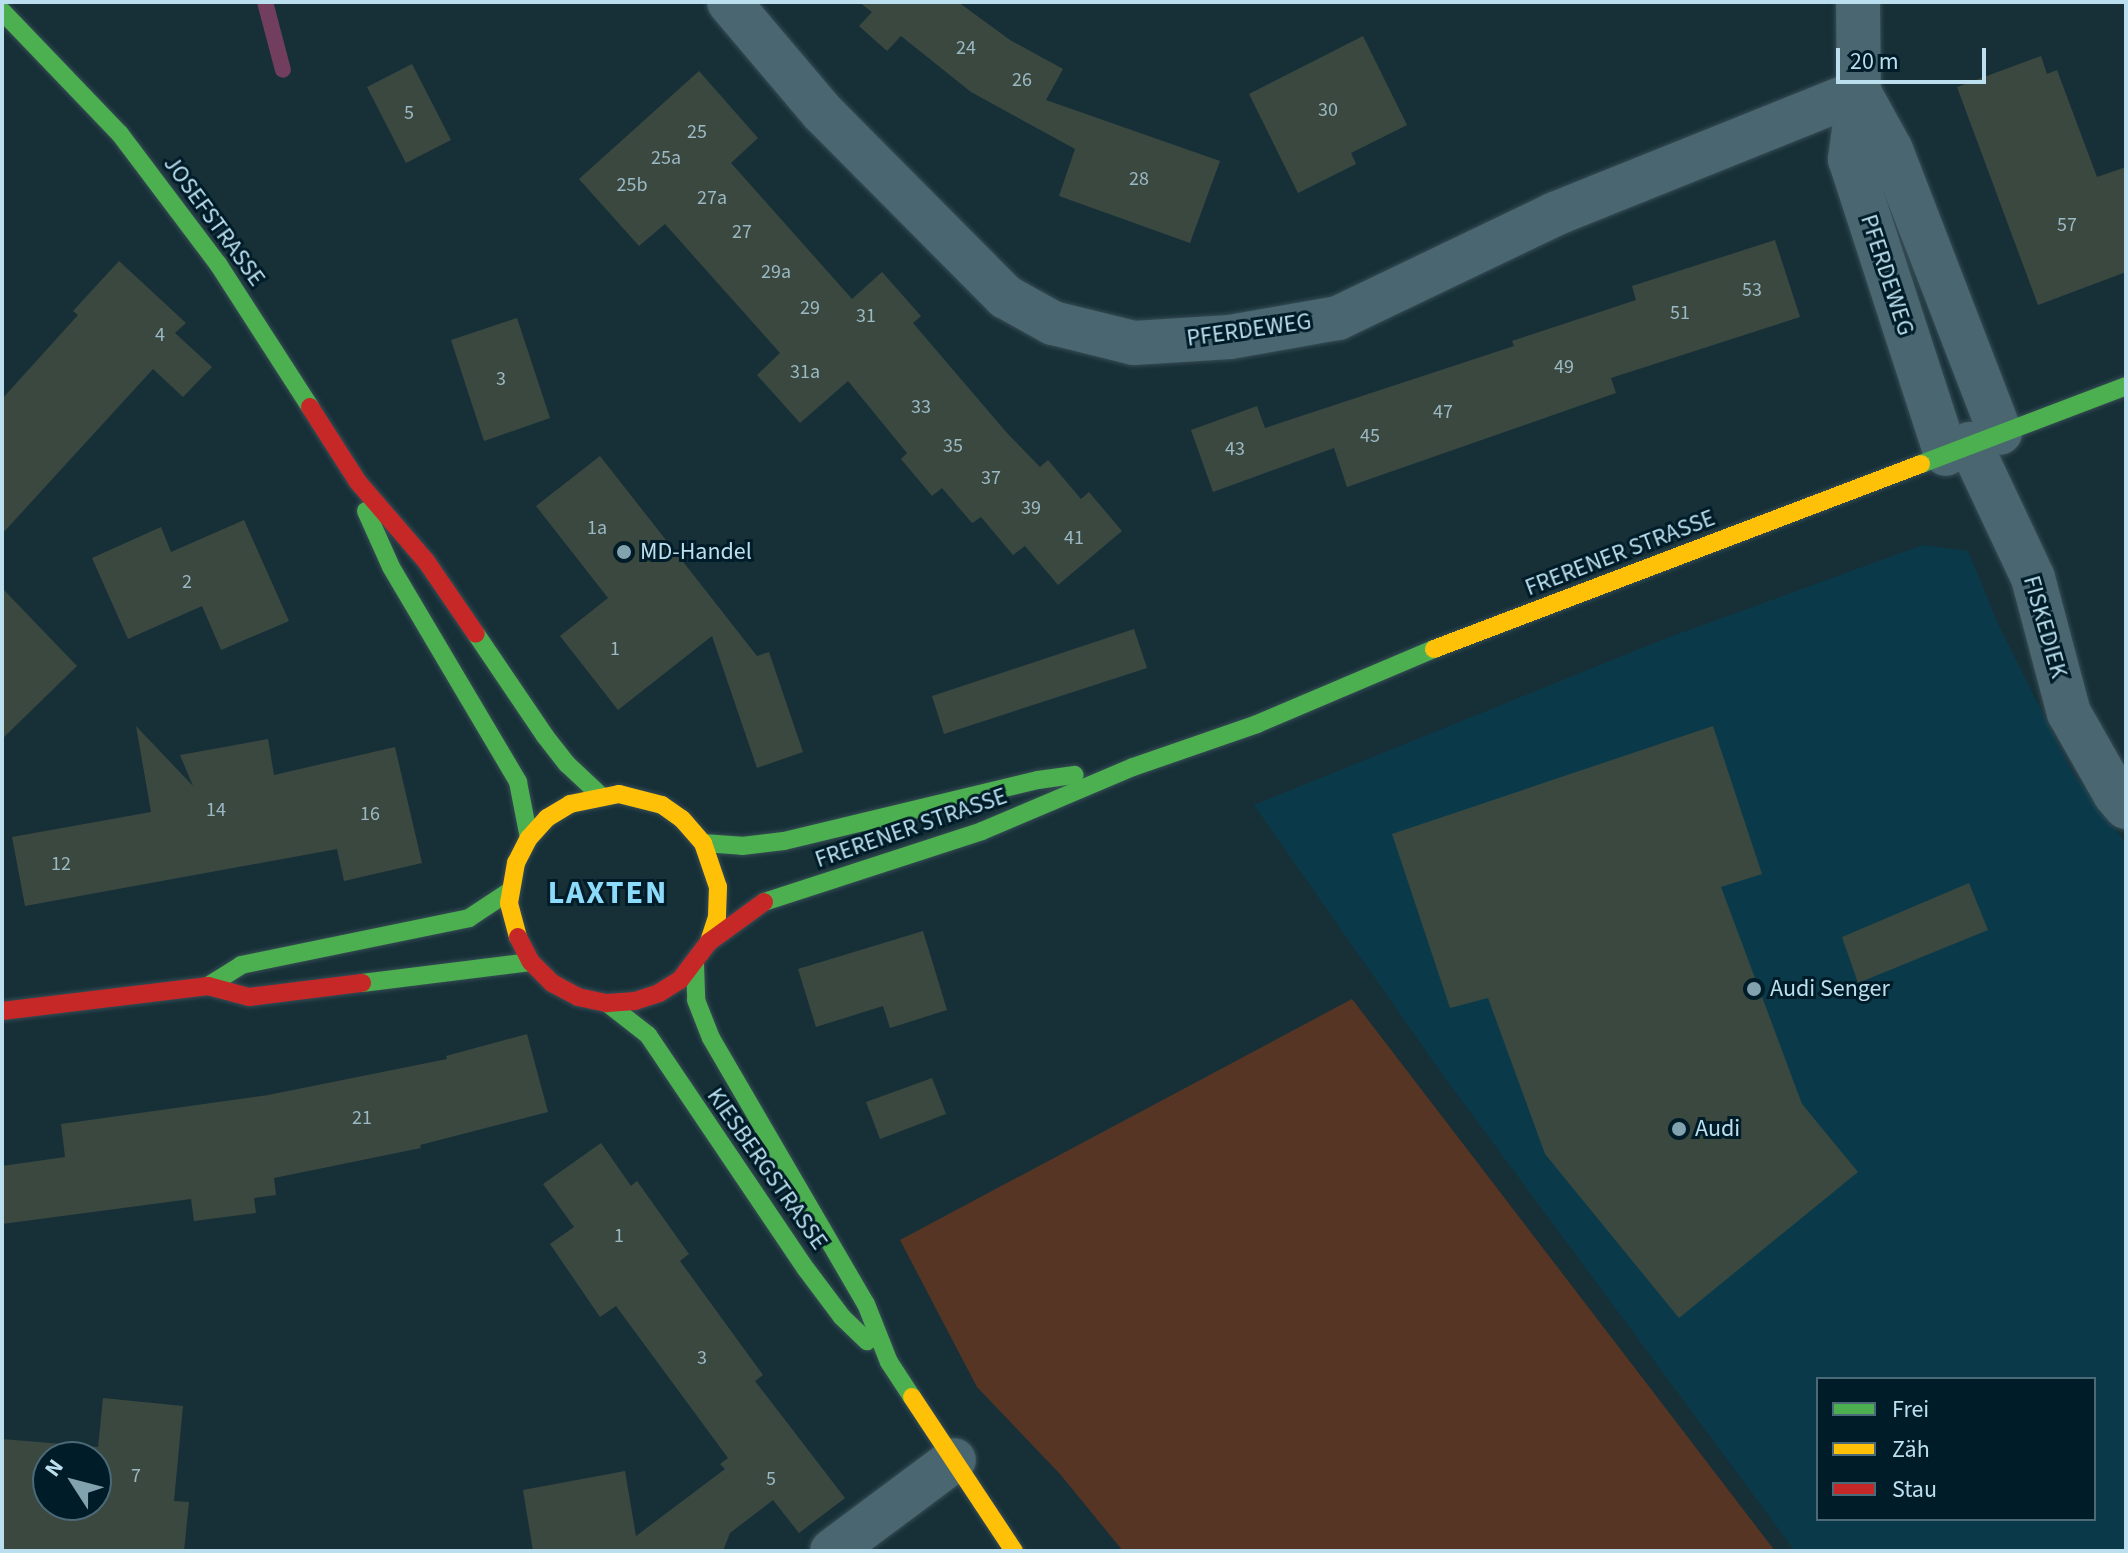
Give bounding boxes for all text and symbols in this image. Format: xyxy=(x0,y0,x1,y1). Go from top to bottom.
scale bar xyxy=(1840,32,1990,82)
house number: 24 xyxy=(956,36,976,60)
text: 20 m xyxy=(1850,44,1899,79)
house number: 26 xyxy=(1012,68,1032,92)
house number: 30 xyxy=(1318,98,1338,122)
house number: 5 xyxy=(404,101,414,125)
house number: 25 xyxy=(687,120,707,144)
house number: 25a xyxy=(651,146,681,170)
street label: JOSEFSTRASSE xyxy=(157,150,271,292)
house number: 28 xyxy=(1129,167,1149,191)
house number: 25b xyxy=(617,173,647,197)
house number: 27a xyxy=(697,186,727,210)
street label: PFERDEWEG xyxy=(1854,211,1920,339)
house number: 57 xyxy=(2057,213,2077,237)
house number: 27 xyxy=(732,220,752,244)
house number: 29a xyxy=(761,260,791,284)
house number: 53 xyxy=(1742,278,1762,302)
house number: 29 xyxy=(800,296,820,320)
house number: 51 xyxy=(1670,301,1690,325)
house number: 31 xyxy=(856,304,876,328)
street label: PFERDEWEG xyxy=(1185,307,1313,353)
house number: 4 xyxy=(155,323,165,347)
house number: 49 xyxy=(1554,355,1574,379)
house number: 31a xyxy=(790,360,820,384)
house number: 3 xyxy=(496,367,506,391)
house number: 33 xyxy=(911,395,931,419)
house number: 47 xyxy=(1433,400,1453,424)
house number: 45 xyxy=(1360,424,1380,448)
house number: 35 xyxy=(943,434,963,458)
house number: 43 xyxy=(1225,437,1245,461)
house number: 37 xyxy=(981,466,1001,490)
house number: 39 xyxy=(1021,496,1041,520)
street label: FRERENER STRASSE xyxy=(1521,504,1719,602)
house number: 1a xyxy=(587,516,607,540)
house number: 41 xyxy=(1064,526,1084,550)
place label: MD-Handel xyxy=(640,538,752,566)
marker: MD-Handel xyxy=(615,543,633,561)
house number: 2 xyxy=(182,570,192,594)
street label: FISKEDIEK xyxy=(2017,572,2073,682)
house number: 1 xyxy=(610,637,620,661)
street label: FRERENER STRASSE xyxy=(811,782,1011,874)
house number: 14 xyxy=(206,798,226,822)
house number: 16 xyxy=(360,802,380,826)
house number: 12 xyxy=(51,852,71,876)
district label: LAXTEN xyxy=(548,874,668,912)
place label: Audi Senger xyxy=(1770,975,1890,1003)
marker: Audi Senger xyxy=(1745,980,1763,998)
street label: KIESBERGSTRASSE xyxy=(701,1083,833,1255)
house number: 21 xyxy=(352,1106,372,1130)
place label: Audi xyxy=(1695,1115,1740,1143)
marker: Audi xyxy=(1670,1120,1688,1138)
house number: 1 xyxy=(614,1224,624,1248)
house number: 3 xyxy=(697,1346,707,1370)
legend xyxy=(1816,1377,2096,1521)
text: Frei xyxy=(1892,1392,1929,1427)
text: Zäh xyxy=(1892,1432,1930,1467)
north arrow xyxy=(32,1441,112,1521)
text: N xyxy=(37,1453,71,1483)
house number: 7 xyxy=(131,1464,141,1488)
house number: 5 xyxy=(766,1467,776,1491)
text: Stau xyxy=(1892,1472,1937,1507)

